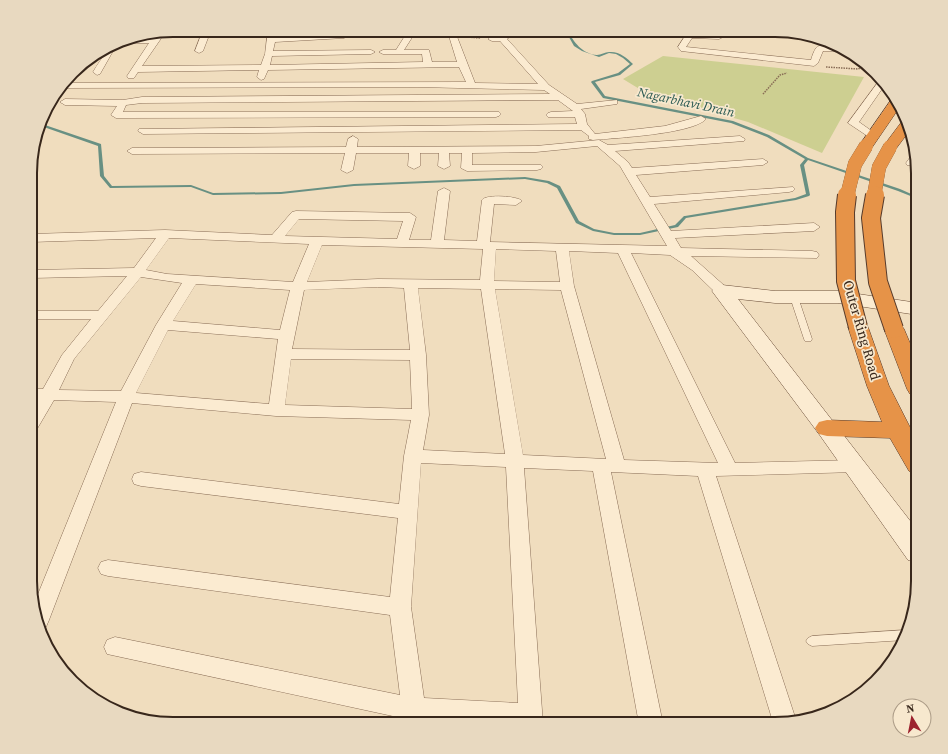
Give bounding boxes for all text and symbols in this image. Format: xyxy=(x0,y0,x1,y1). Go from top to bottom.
water label: Nagarbhavi Drain xyxy=(635,83,737,121)
street label: Outer Ring Road xyxy=(838,278,886,382)
north arrow xyxy=(892,698,932,738)
text: N xyxy=(905,701,916,717)

